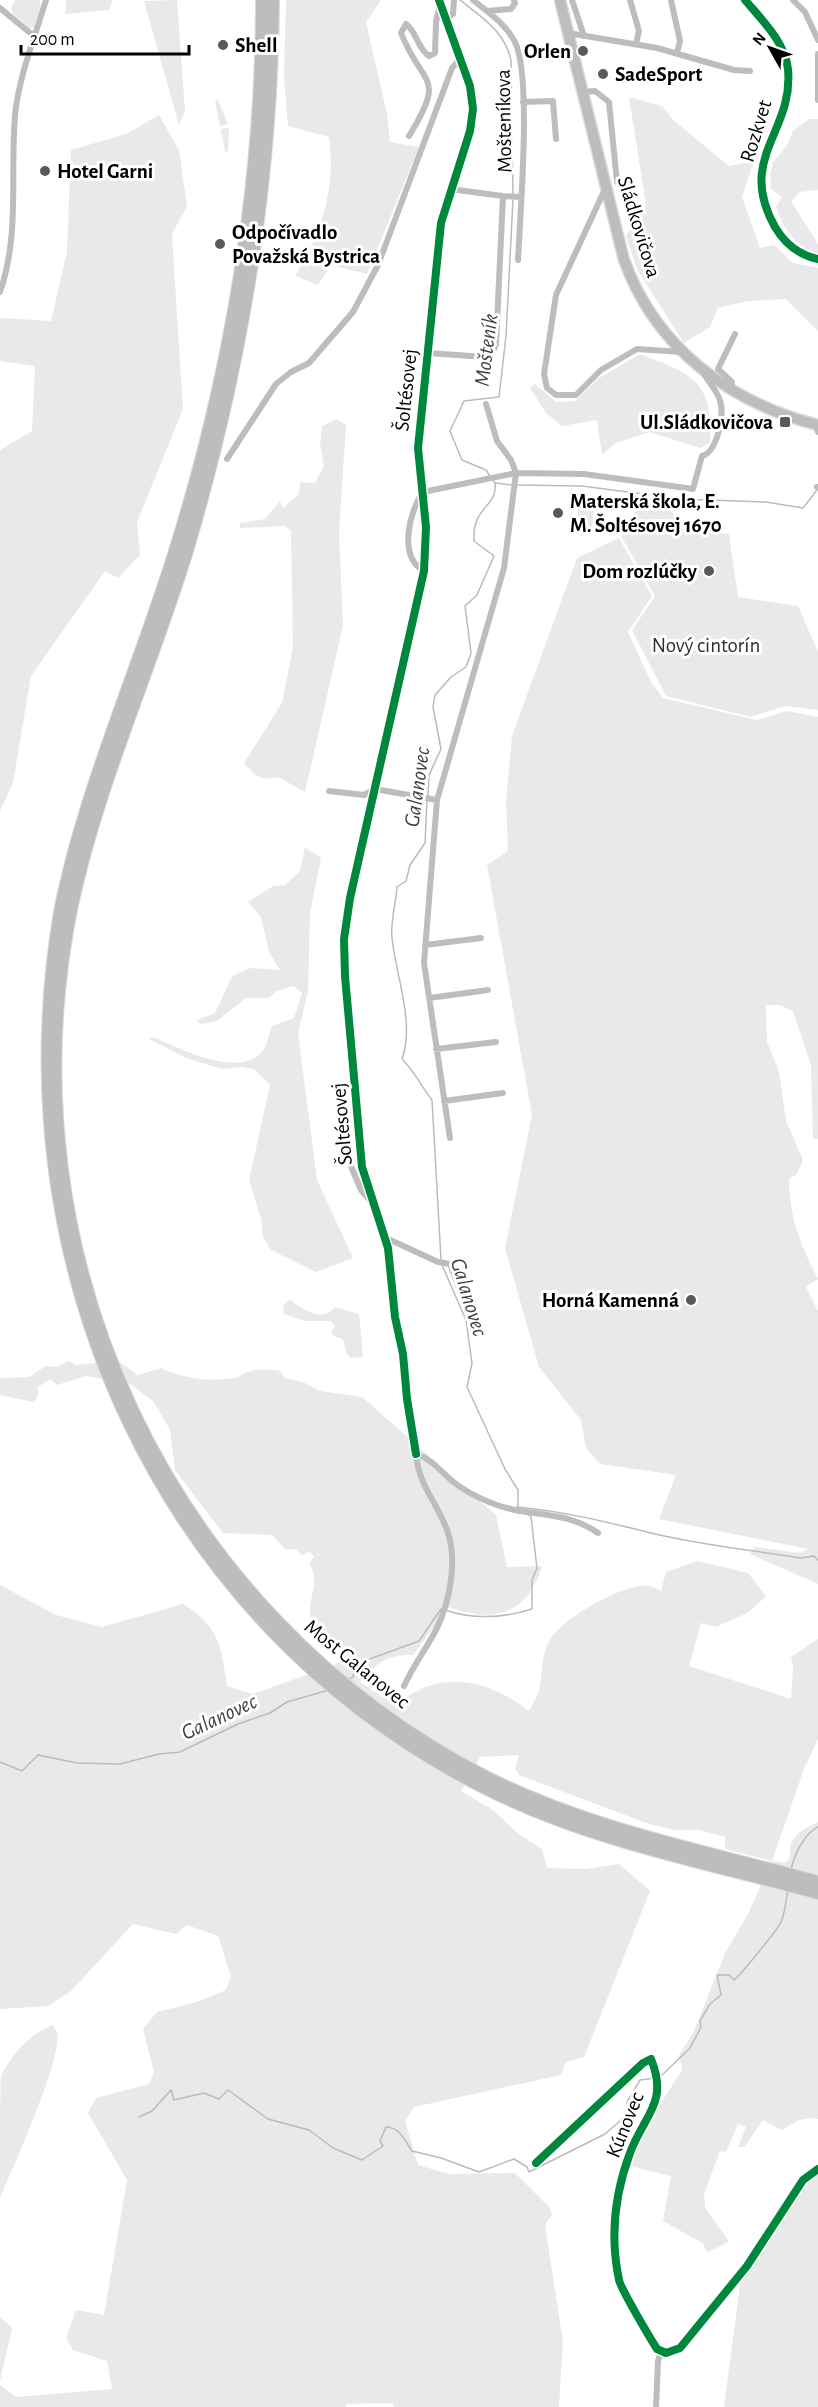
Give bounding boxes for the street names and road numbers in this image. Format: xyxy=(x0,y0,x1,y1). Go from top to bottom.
street label: Mošteníkova xyxy=(493,69,515,173)
street label: Rozkvet xyxy=(737,97,775,165)
street label: Sládkovičova xyxy=(614,174,664,281)
street label: Šoltésovej xyxy=(389,348,421,432)
street label: Šoltésovej xyxy=(326,1082,356,1166)
street label: Most Galanovec xyxy=(301,1615,413,1713)
street label: Kúnovec xyxy=(602,2089,648,2161)

